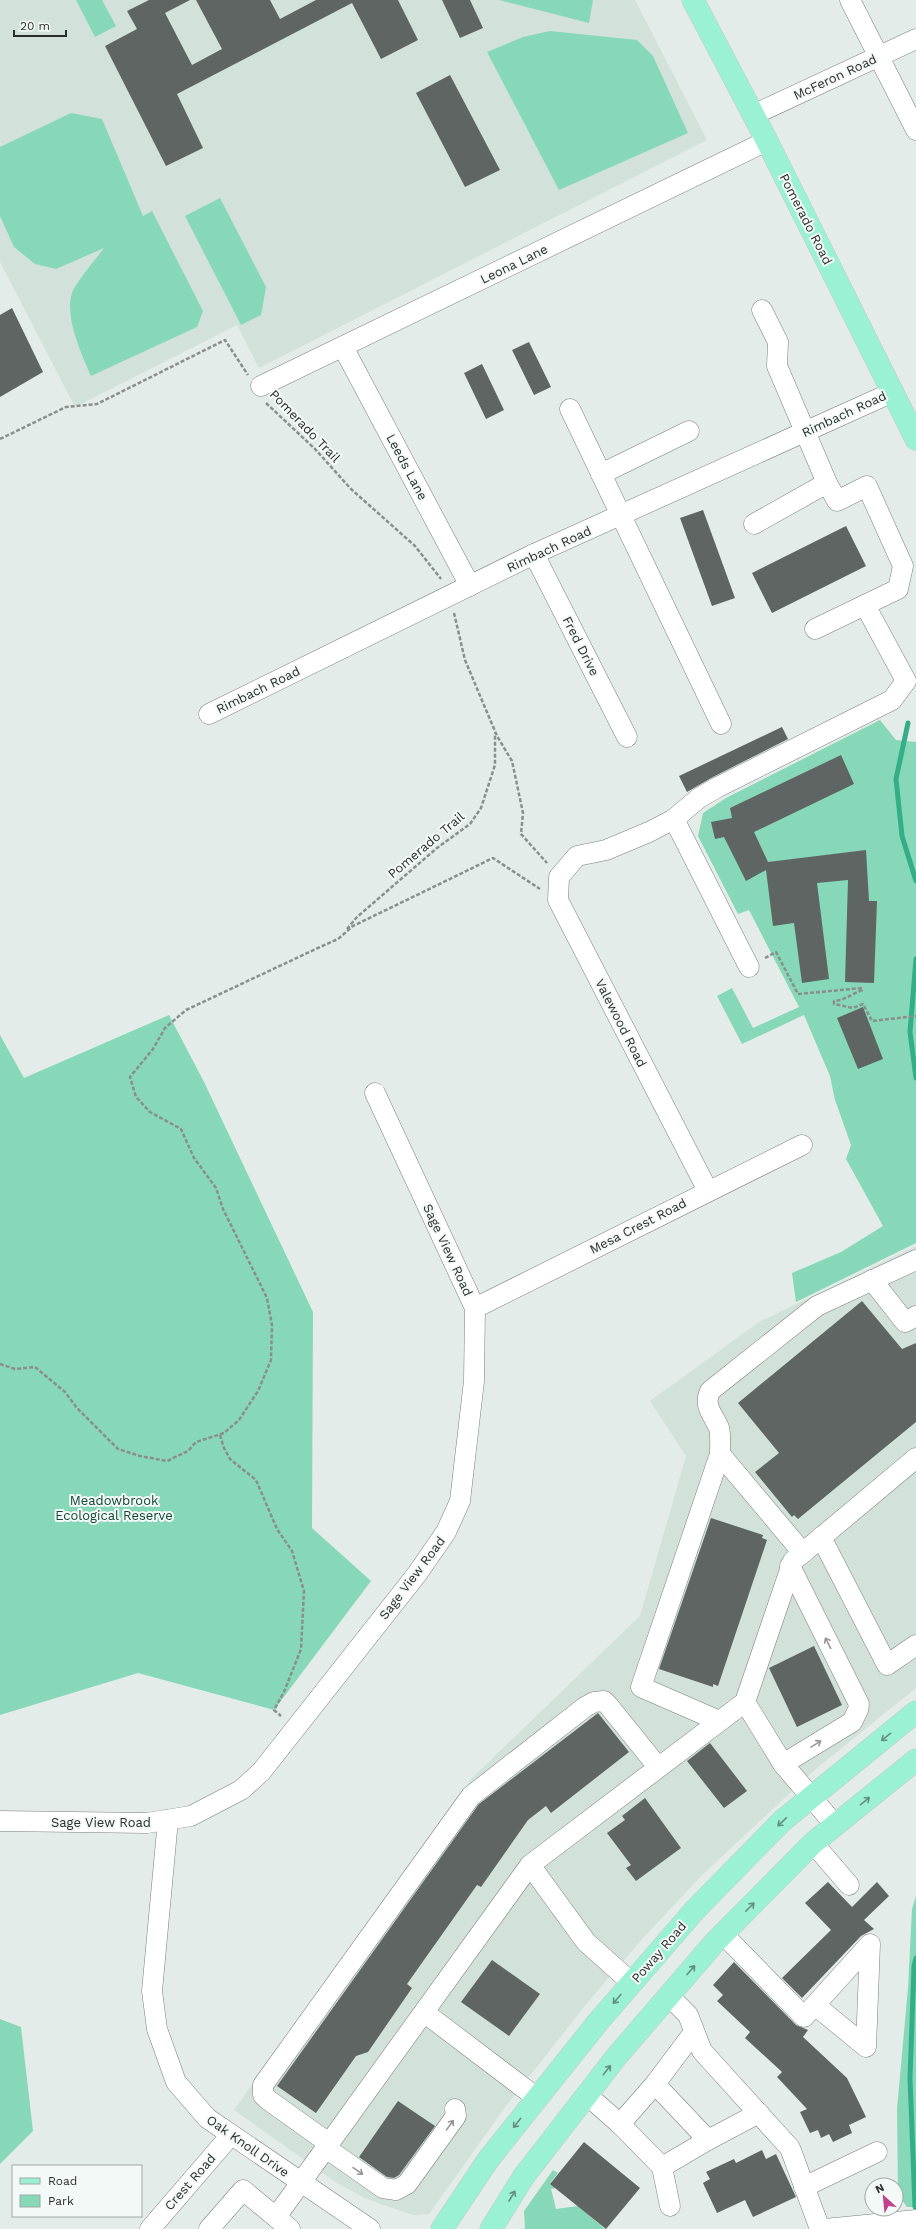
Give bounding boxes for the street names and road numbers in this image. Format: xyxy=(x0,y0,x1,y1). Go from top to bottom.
street label: McFeron Road xyxy=(791,51,879,103)
street label: Pomerado Road xyxy=(777,171,835,267)
street label: Leona Lane xyxy=(478,241,550,287)
street label: Pomerado Trail xyxy=(267,387,343,465)
street label: Rimbach Road xyxy=(799,388,889,440)
street label: Leeds Lane xyxy=(383,431,431,503)
street label: Rimbach Road xyxy=(504,523,594,575)
street label: Fred Drive xyxy=(560,614,602,678)
street label: Rimbach Road xyxy=(214,663,302,717)
street label: Pomerado Trail xyxy=(385,809,467,881)
street label: Valewood Road xyxy=(592,976,650,1070)
street label: Mesa Crest Road xyxy=(587,1195,689,1257)
street label: Sage View Road xyxy=(420,1202,476,1298)
street label: Sage View Road xyxy=(376,1534,448,1622)
street label: Sage View Road xyxy=(51,1815,151,1830)
street label: Poway Road xyxy=(629,1919,689,1985)
street label: Oak Knoll Drive xyxy=(204,2112,292,2180)
street label: Crest Road xyxy=(161,2151,219,2213)

